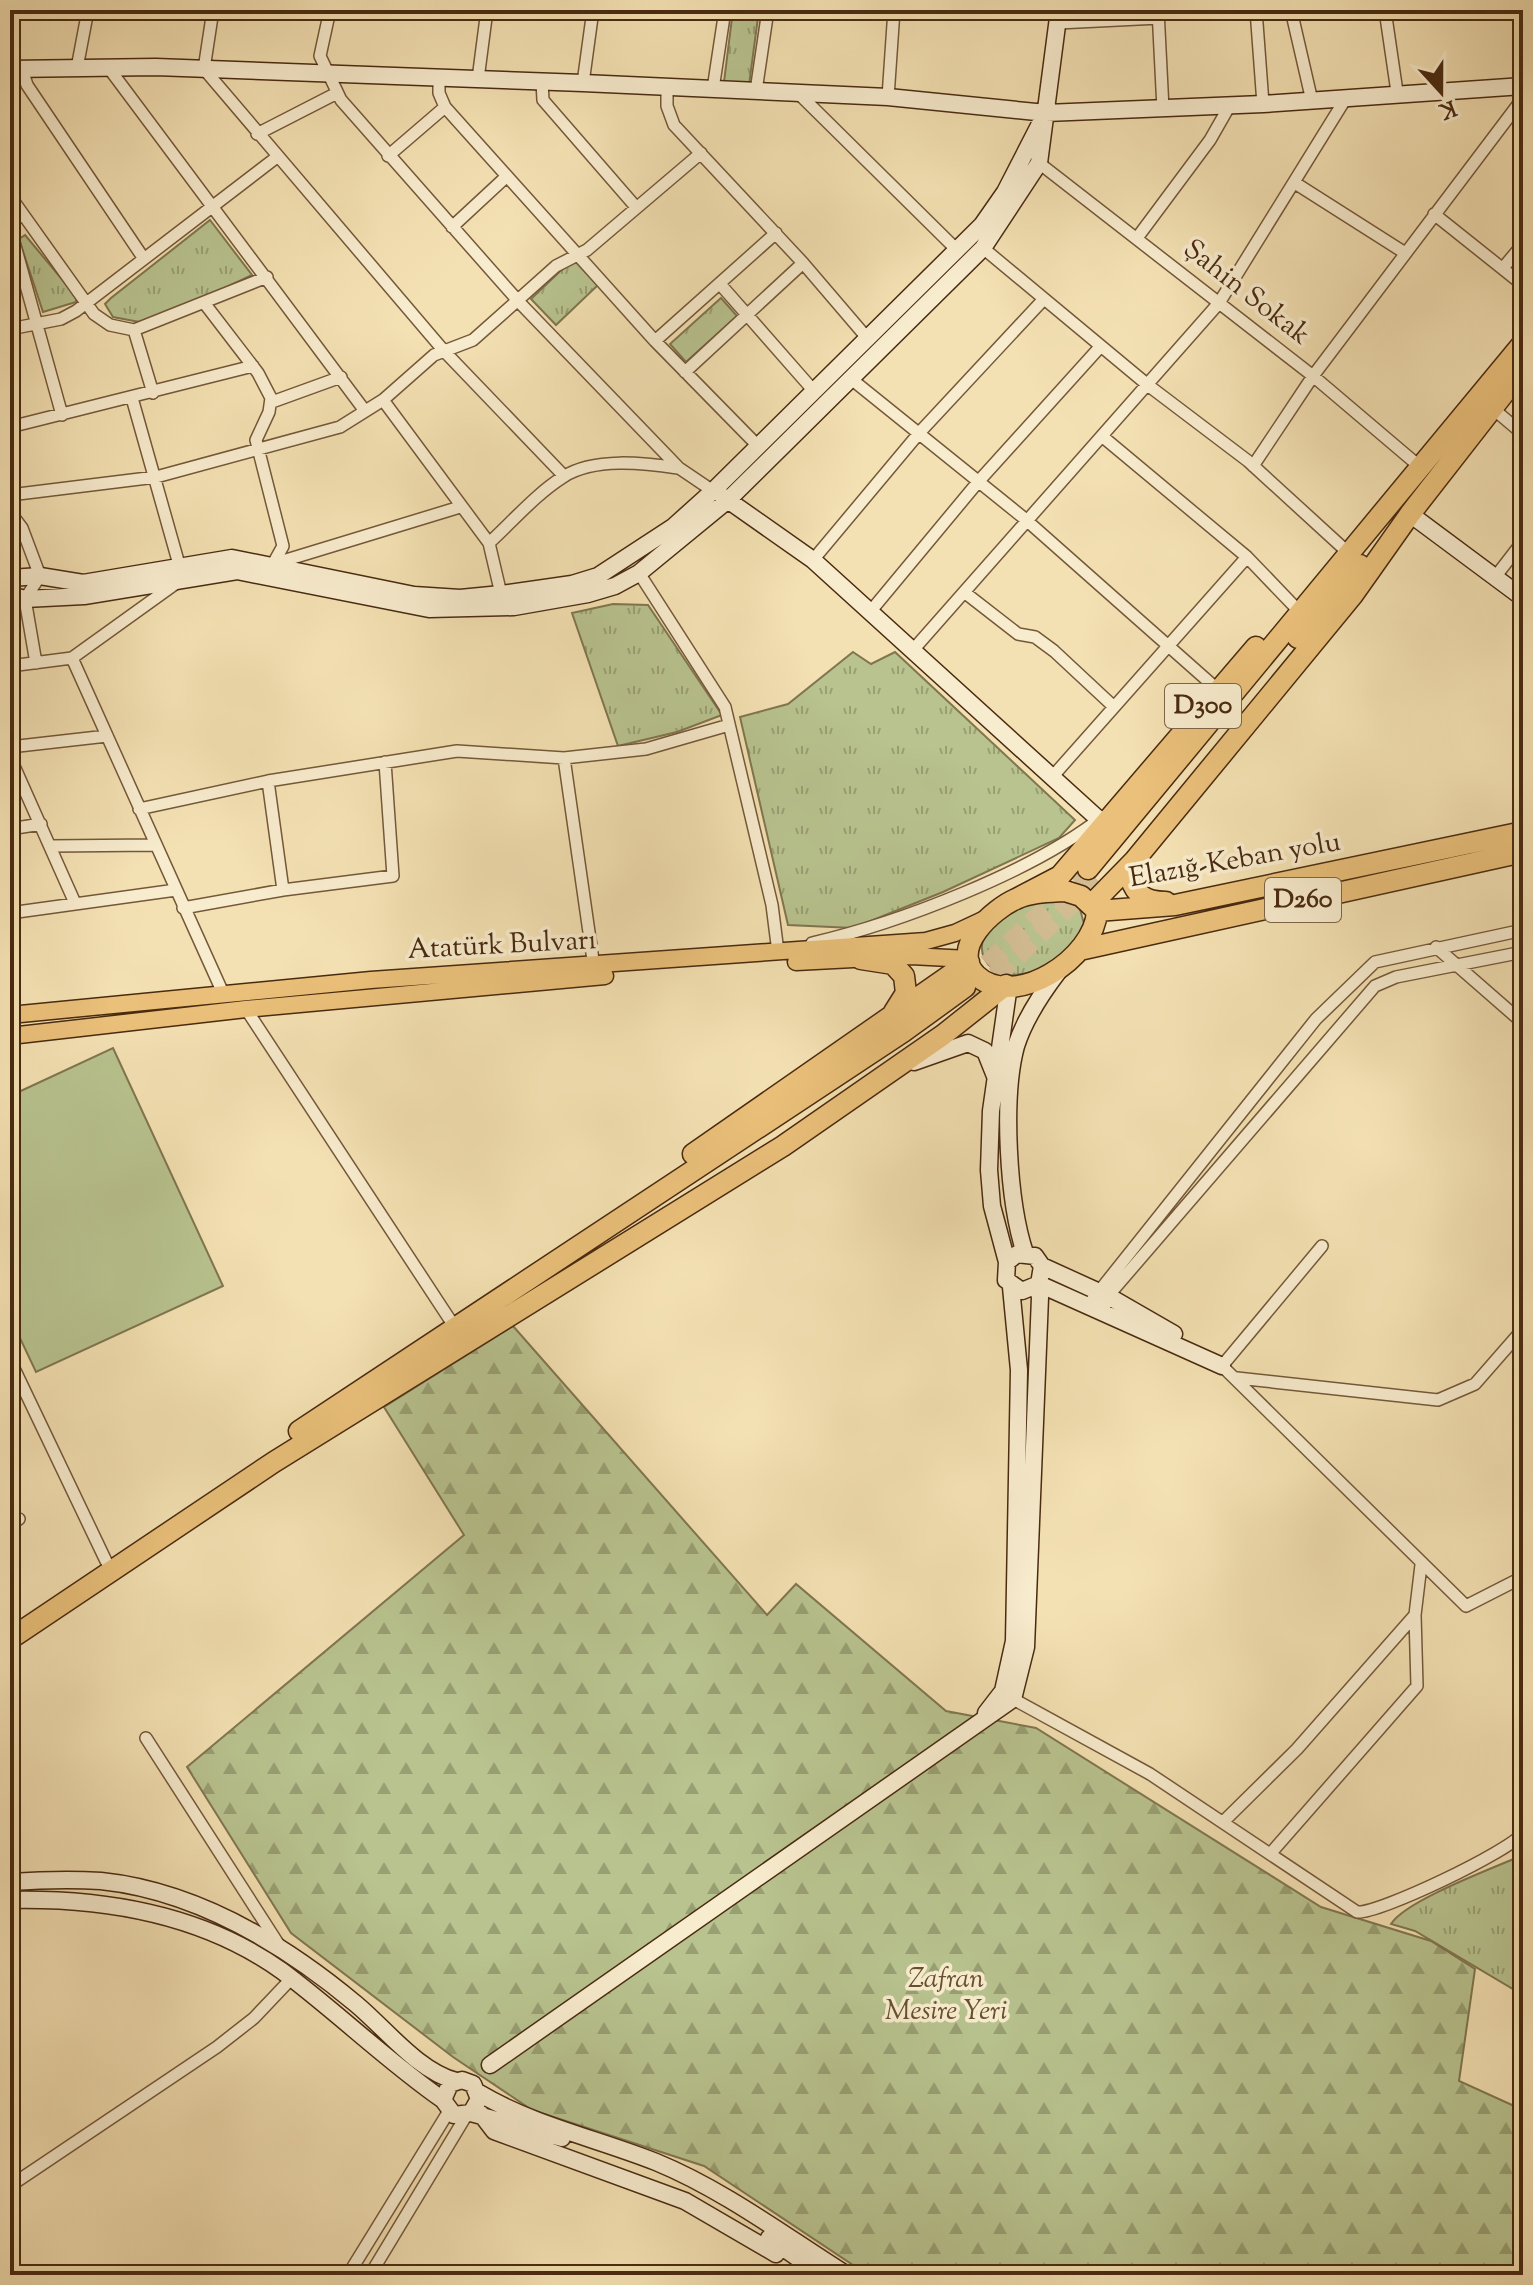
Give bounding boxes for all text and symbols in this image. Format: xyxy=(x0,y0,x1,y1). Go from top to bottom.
north arrow xyxy=(1401,52,1481,132)
text: K xyxy=(1434,90,1460,126)
street label: Şahin Sokak xyxy=(1174,231,1318,355)
road number: D300 xyxy=(1165,684,1241,728)
street label: Elazığ-Keban yolu xyxy=(1126,823,1344,899)
road number: D260 xyxy=(1265,878,1341,922)
street label: Atatürk Bulvarı xyxy=(407,921,597,971)
park label: Zafran Mesire Yeri xyxy=(885,1960,1007,2032)

